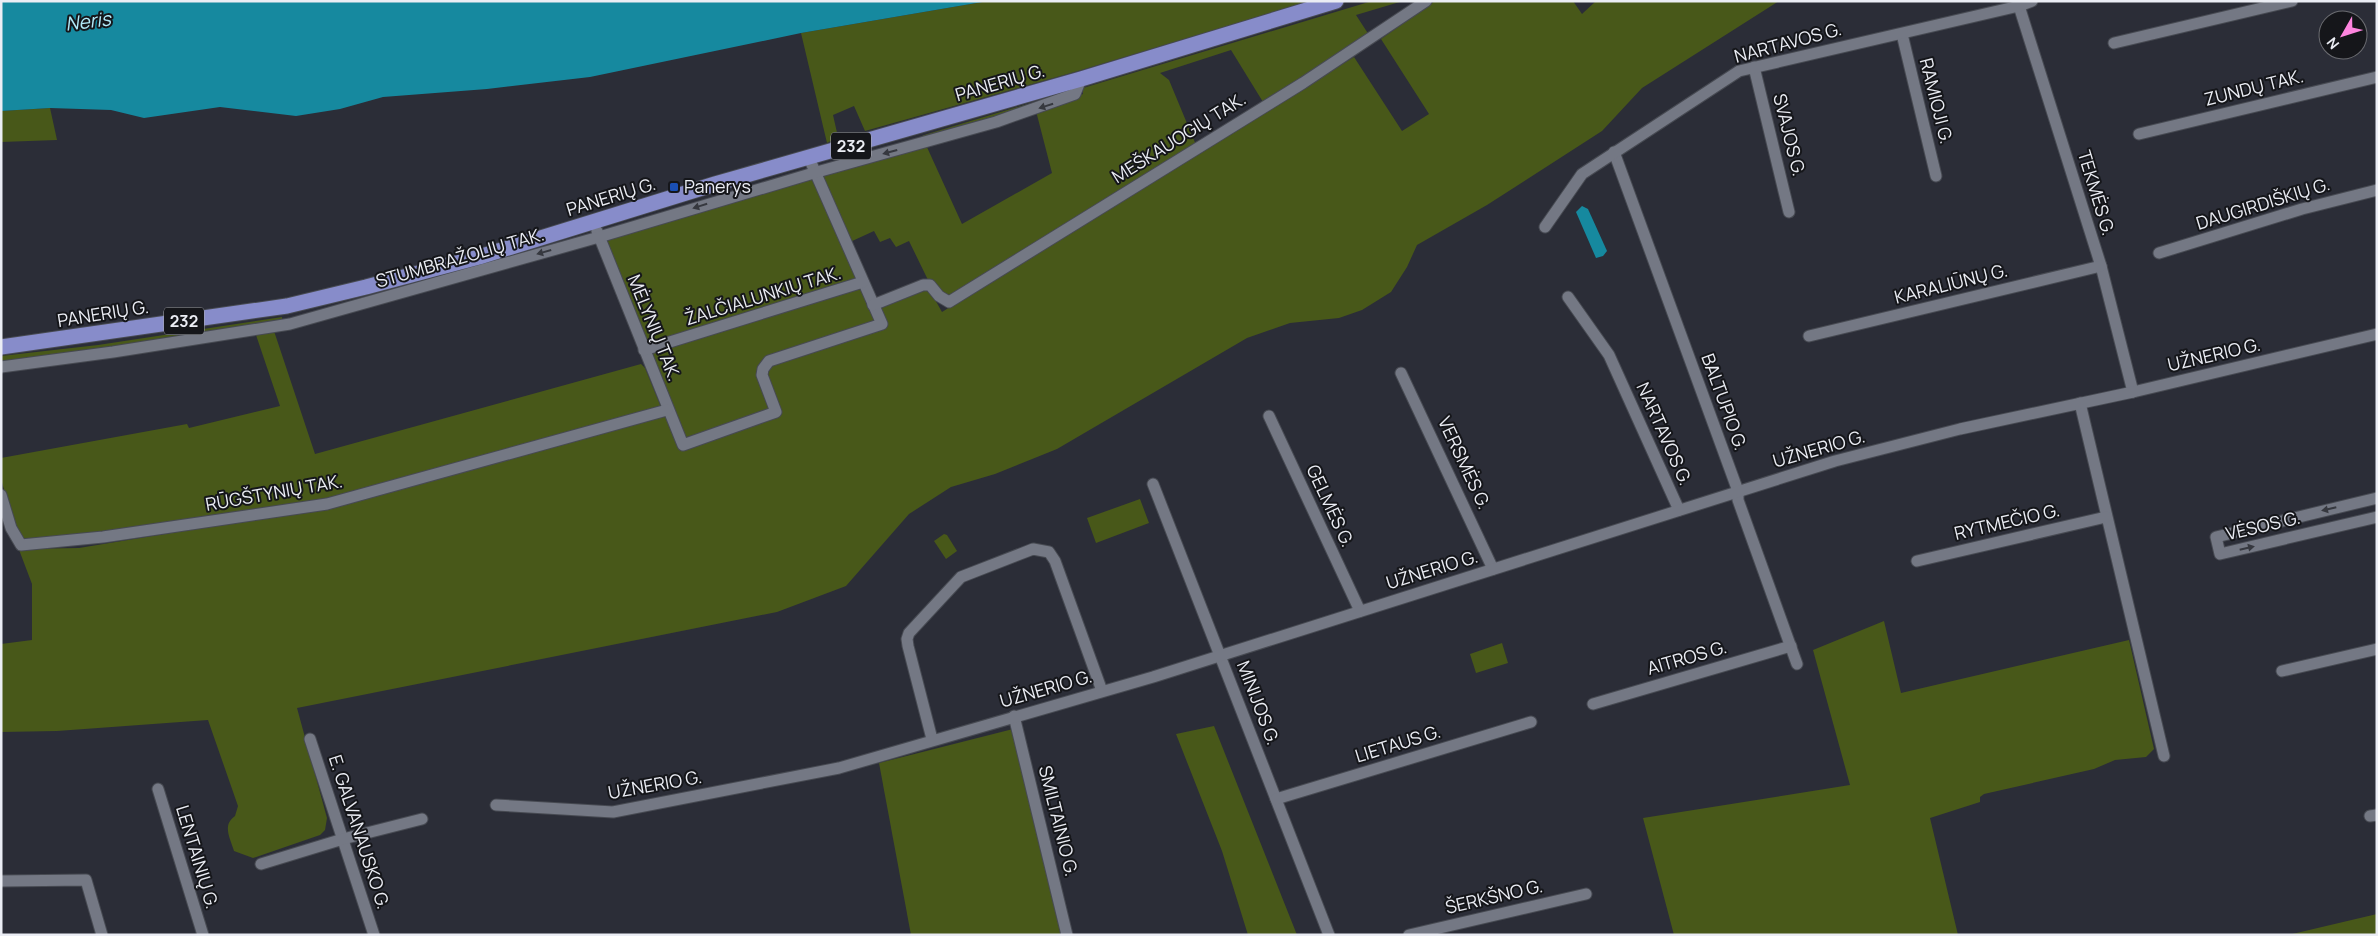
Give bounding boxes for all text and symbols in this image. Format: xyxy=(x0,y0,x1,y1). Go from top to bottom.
water label: Neris xyxy=(64,5,114,37)
north arrow xyxy=(2318,10,2368,60)
street label: NARTAVOS G. xyxy=(1731,16,1844,68)
text: N xyxy=(2322,34,2343,53)
street label: RAMIOJI G. xyxy=(1915,55,1959,146)
street label: PANERIŲ G. xyxy=(952,58,1047,106)
street label: ZUNDŲ TAK. xyxy=(2202,63,2306,111)
street label: MEŠKAUOGIŲ TAK. xyxy=(1107,86,1250,188)
street label: SVAJOS G. xyxy=(1768,91,1812,178)
one-way arrow xyxy=(1038,102,1053,110)
road number: 232 xyxy=(831,132,871,160)
street label: TEKMĖS G. xyxy=(2073,147,2121,238)
one-way arrow xyxy=(883,149,898,157)
street label: PANERIŲ G. xyxy=(563,171,658,221)
street label: DAUGIRDIŠKIŲ G. xyxy=(2193,171,2332,235)
place label: Panerys xyxy=(684,174,751,198)
marker: Panerys xyxy=(668,181,680,193)
one-way arrow xyxy=(693,203,708,211)
street label: STUMBRAŽOLIŲ TAK. xyxy=(373,222,547,293)
one-way arrow xyxy=(537,249,552,257)
street label: KARALIŪNŲ G. xyxy=(1892,257,2010,309)
street label: ŽALČIALUNKIŲ TAK. xyxy=(682,260,844,330)
street label: MĖLYNIŲ TAK. xyxy=(623,271,687,384)
street label: PANERIŲ G. xyxy=(55,294,150,332)
road number: 232 xyxy=(164,308,204,334)
street label: UŽNERIO G. xyxy=(2165,332,2263,376)
street label: BALTUPIO G. xyxy=(1696,350,1754,453)
street label: NARTAVOS G. xyxy=(1632,378,1698,489)
street label: VERSMĖS G. xyxy=(1433,412,1497,513)
street label: UŽNERIO G. xyxy=(1770,423,1868,473)
street label: GELMĖS G. xyxy=(1301,461,1360,551)
street label: RŪGŠTYNIŲ TAK. xyxy=(203,468,344,516)
street label: RYTMEČIO G. xyxy=(1952,497,2062,545)
street label: VĖSOS G. xyxy=(2223,505,2302,545)
one-way arrow xyxy=(2322,505,2337,513)
street label: UŽNERIO G. xyxy=(1383,544,1481,594)
one-way arrow xyxy=(2240,544,2255,552)
street label: AITROS G. xyxy=(1644,634,1729,680)
street label: MINIJOS G. xyxy=(1232,657,1286,748)
street label: UŽNERIO G. xyxy=(997,663,1095,713)
street label: LIETAUS G. xyxy=(1352,719,1443,767)
street label: E. GALVANAUSKO G. xyxy=(324,752,396,912)
street label: SMILTAINIO G. xyxy=(1034,763,1084,879)
street label: UŽNERIO G. xyxy=(606,764,704,804)
street label: LENTAINIŲ G. xyxy=(171,802,225,911)
street label: ŠERKŠNO G. xyxy=(1443,873,1545,919)

